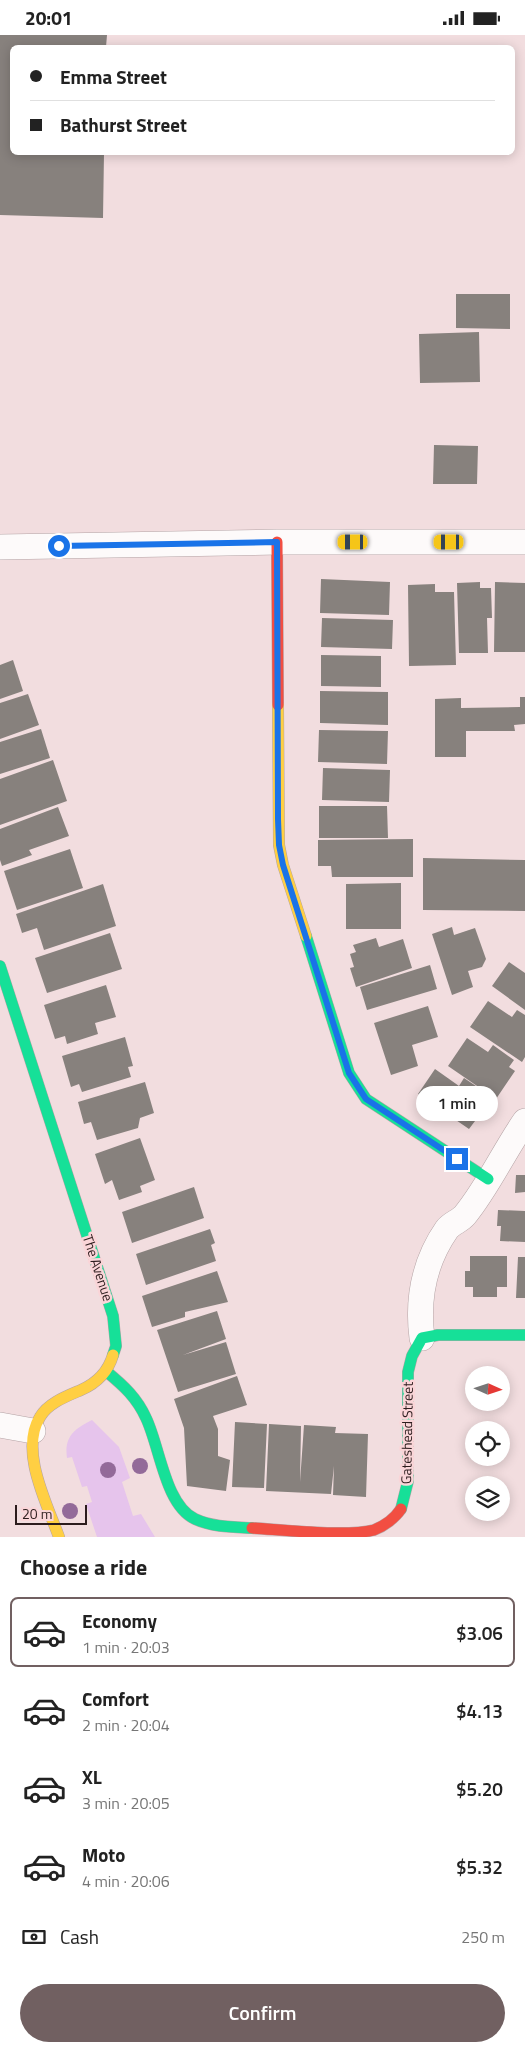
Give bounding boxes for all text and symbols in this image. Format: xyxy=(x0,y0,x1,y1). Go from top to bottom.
text: 20:01 xyxy=(25,3,72,32)
text: Emma Street xyxy=(60,62,167,91)
text: Bathurst Street xyxy=(60,110,187,139)
route start xyxy=(48,535,70,557)
car xyxy=(338,535,368,550)
car xyxy=(434,535,464,550)
callout: 1 min xyxy=(416,1087,498,1121)
text: 1 min xyxy=(438,1091,476,1115)
route end xyxy=(446,1148,468,1170)
street label: The Avenue xyxy=(78,1232,119,1304)
north arrow xyxy=(465,1366,510,1411)
map controls xyxy=(465,1366,510,1521)
street label: Gateshead Street xyxy=(395,1382,418,1484)
button: locate xyxy=(465,1421,510,1466)
button: layers xyxy=(465,1476,510,1521)
scale bar xyxy=(15,1502,88,1525)
text: 20 m xyxy=(22,1503,52,1524)
text: Choose a ride xyxy=(20,1550,147,1584)
text: Economy xyxy=(82,1606,157,1635)
icon: car xyxy=(22,1610,67,1655)
text: $3.06 xyxy=(456,1618,503,1647)
text: 1 min · 20:03 xyxy=(82,1635,170,1659)
text: Comfort xyxy=(82,1684,149,1713)
icon: car xyxy=(22,1688,67,1733)
text: $4.13 xyxy=(456,1696,503,1725)
text: 2 min · 20:04 xyxy=(82,1713,170,1737)
text: XL xyxy=(82,1762,102,1791)
icon: car xyxy=(22,1766,67,1811)
text: $5.20 xyxy=(456,1774,503,1803)
text: 3 min · 20:05 xyxy=(82,1791,170,1815)
text: Moto xyxy=(82,1840,125,1869)
icon: car xyxy=(22,1844,67,1889)
text: $5.32 xyxy=(456,1852,503,1881)
text: 4 min · 20:06 xyxy=(82,1869,170,1893)
text: Cash xyxy=(60,1922,99,1951)
icon: cash xyxy=(20,1923,48,1951)
text: 250 m xyxy=(461,1925,505,1949)
button: Confirm xyxy=(20,1984,505,2042)

